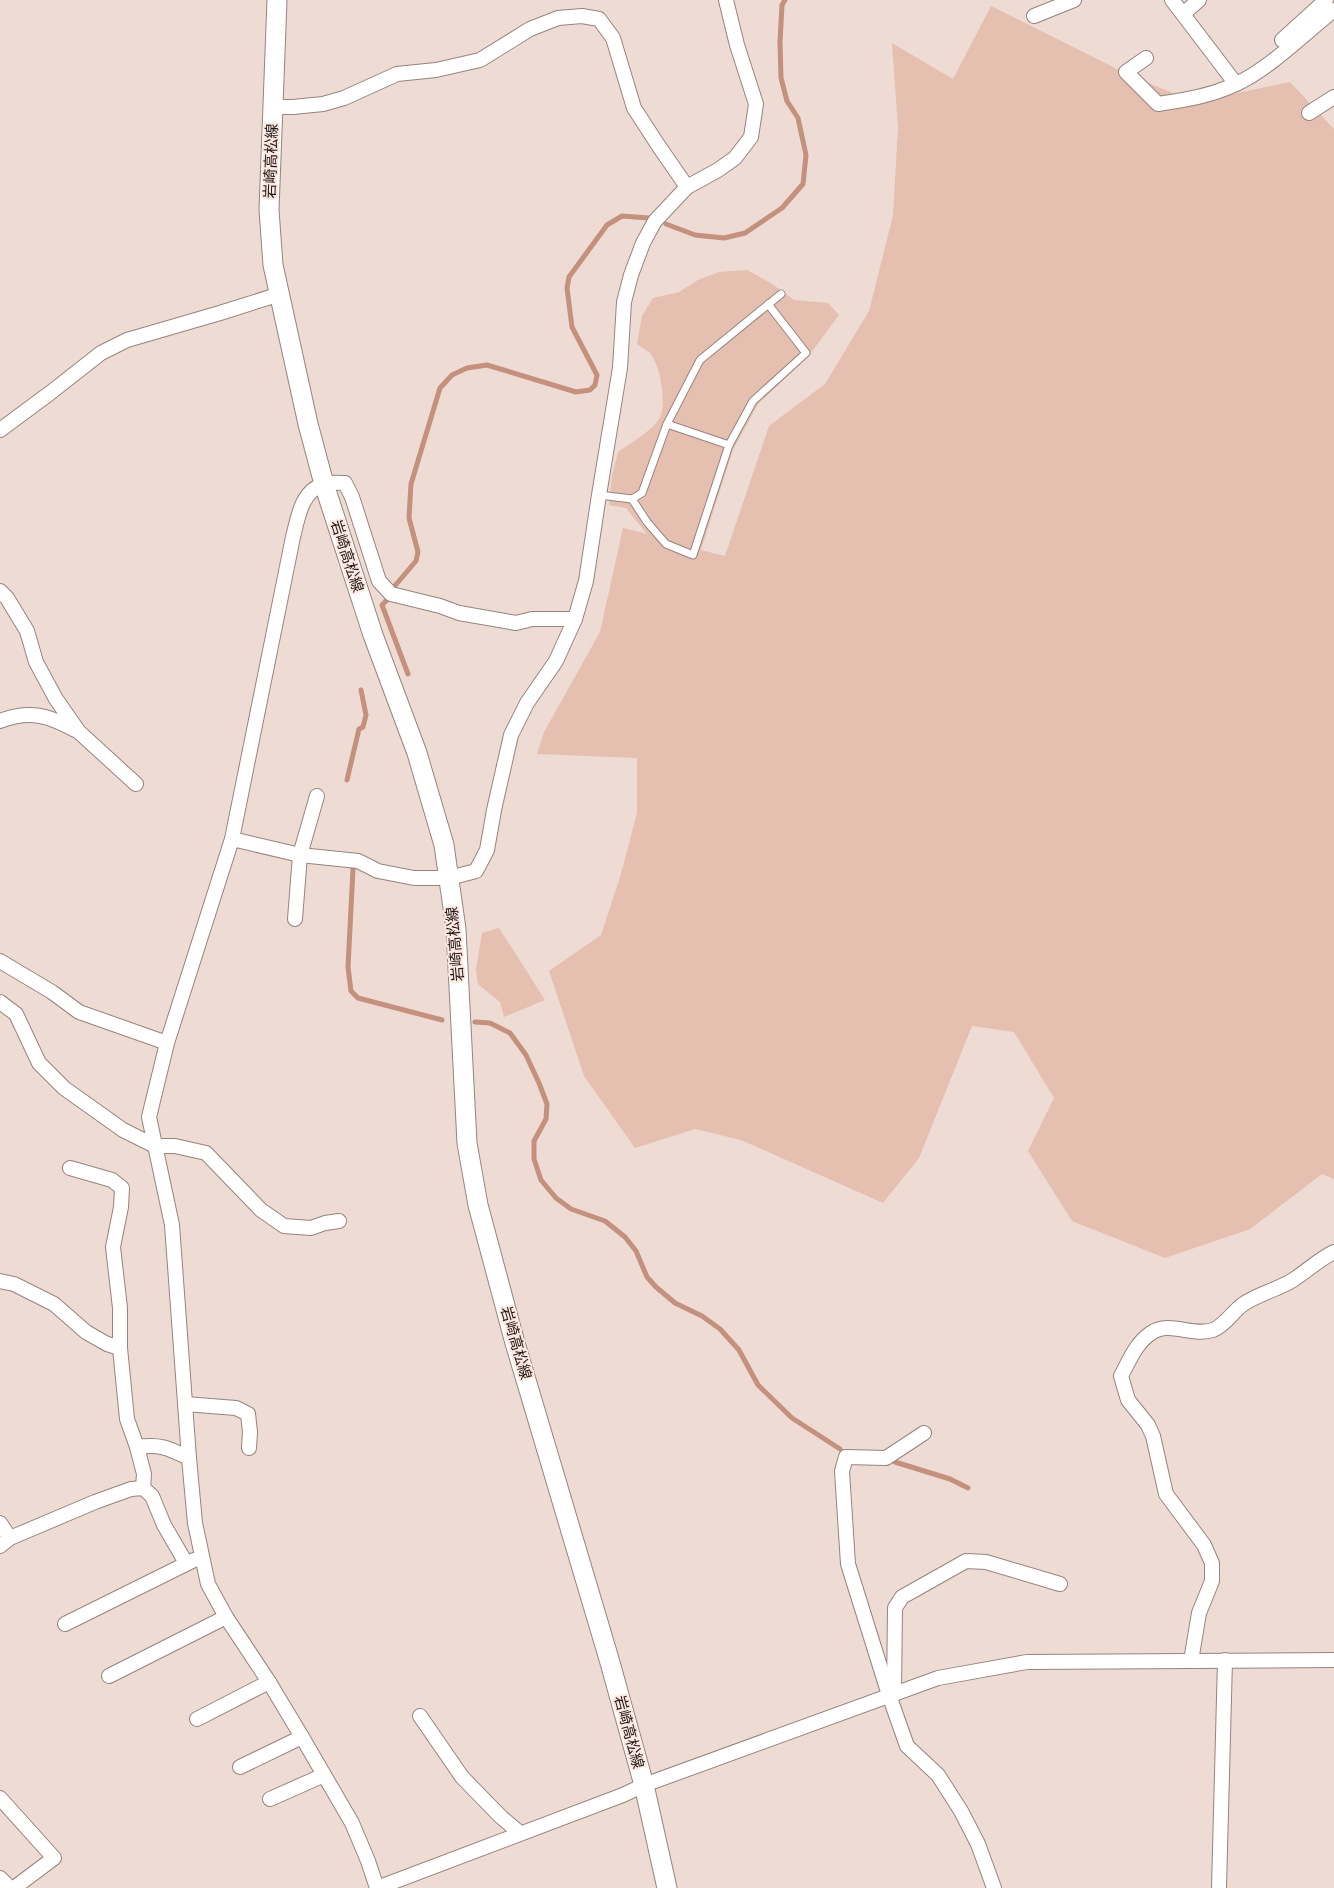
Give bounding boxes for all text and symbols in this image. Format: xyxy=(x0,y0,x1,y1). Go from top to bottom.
street label: 岩崎高松線 xyxy=(262,123,283,199)
street label: 岩崎高松線 xyxy=(325,518,366,595)
street label: 岩崎高松線 xyxy=(444,906,469,982)
street label: 岩崎高松線 xyxy=(495,1305,534,1382)
street label: 岩崎高松線 xyxy=(609,1694,646,1771)

